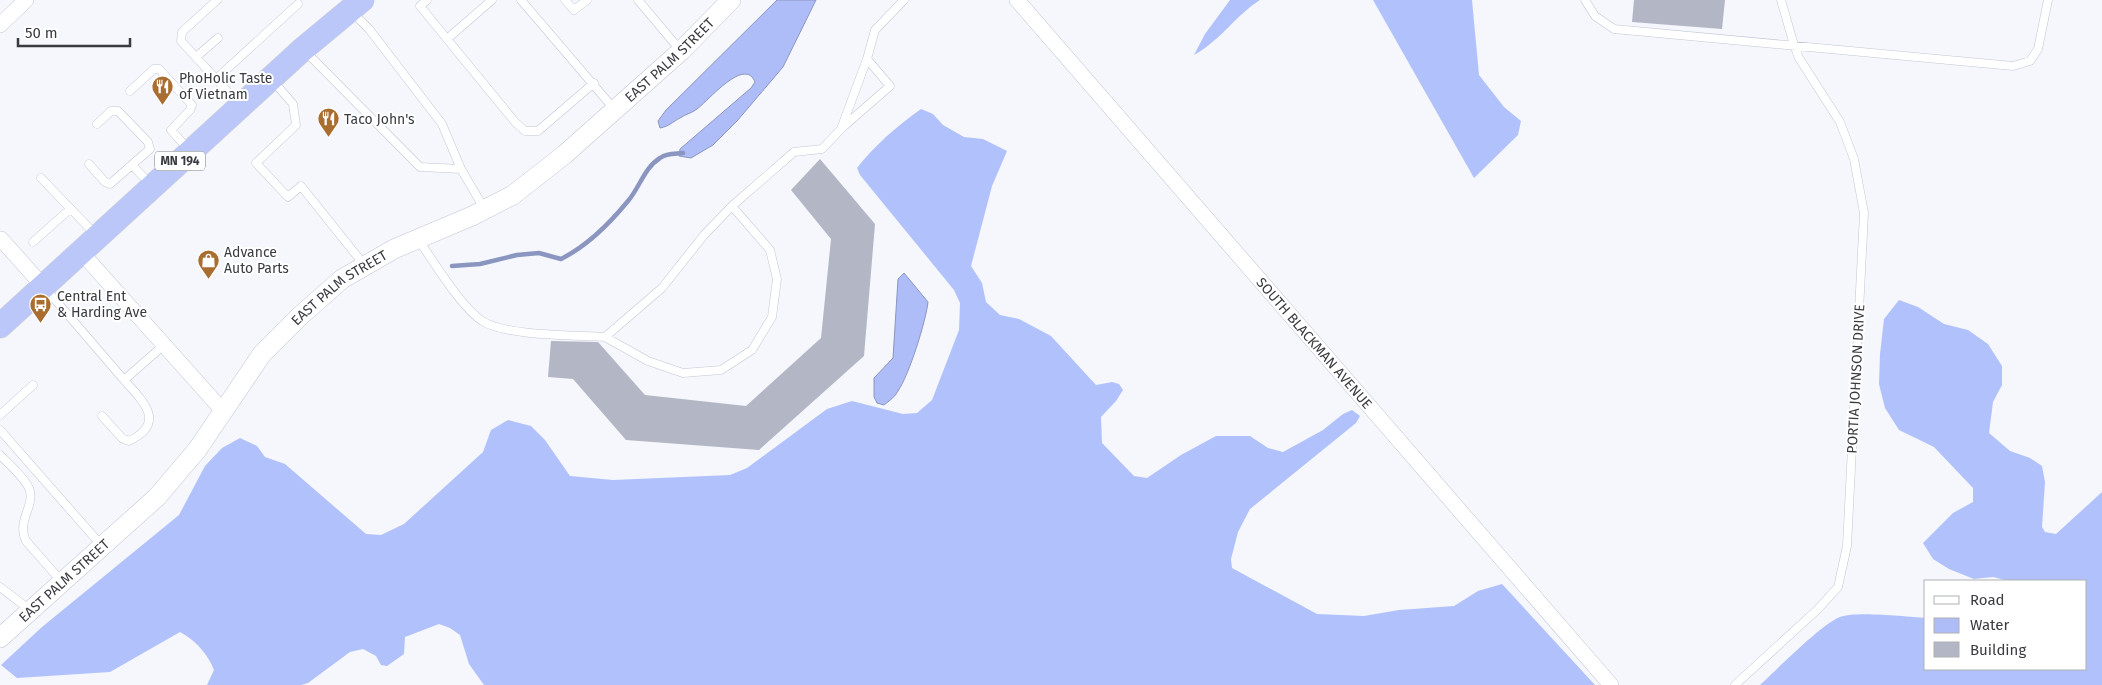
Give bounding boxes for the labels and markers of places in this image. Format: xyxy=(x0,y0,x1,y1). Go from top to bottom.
place label: PhoHolic Taste of Vietnam xyxy=(179,70,272,103)
restaurant icon: PhoHolic Taste of Vietnam xyxy=(151,74,175,105)
restaurant icon: Taco John's xyxy=(316,107,340,138)
place label: Taco John's xyxy=(344,111,415,128)
place label: Advance Auto Parts xyxy=(224,244,289,277)
shop icon: Advance Auto Parts xyxy=(196,248,220,279)
place label: Central Ent & Harding Ave xyxy=(57,288,147,321)
bus stop icon: Central Ent & Harding Ave xyxy=(29,292,53,323)

